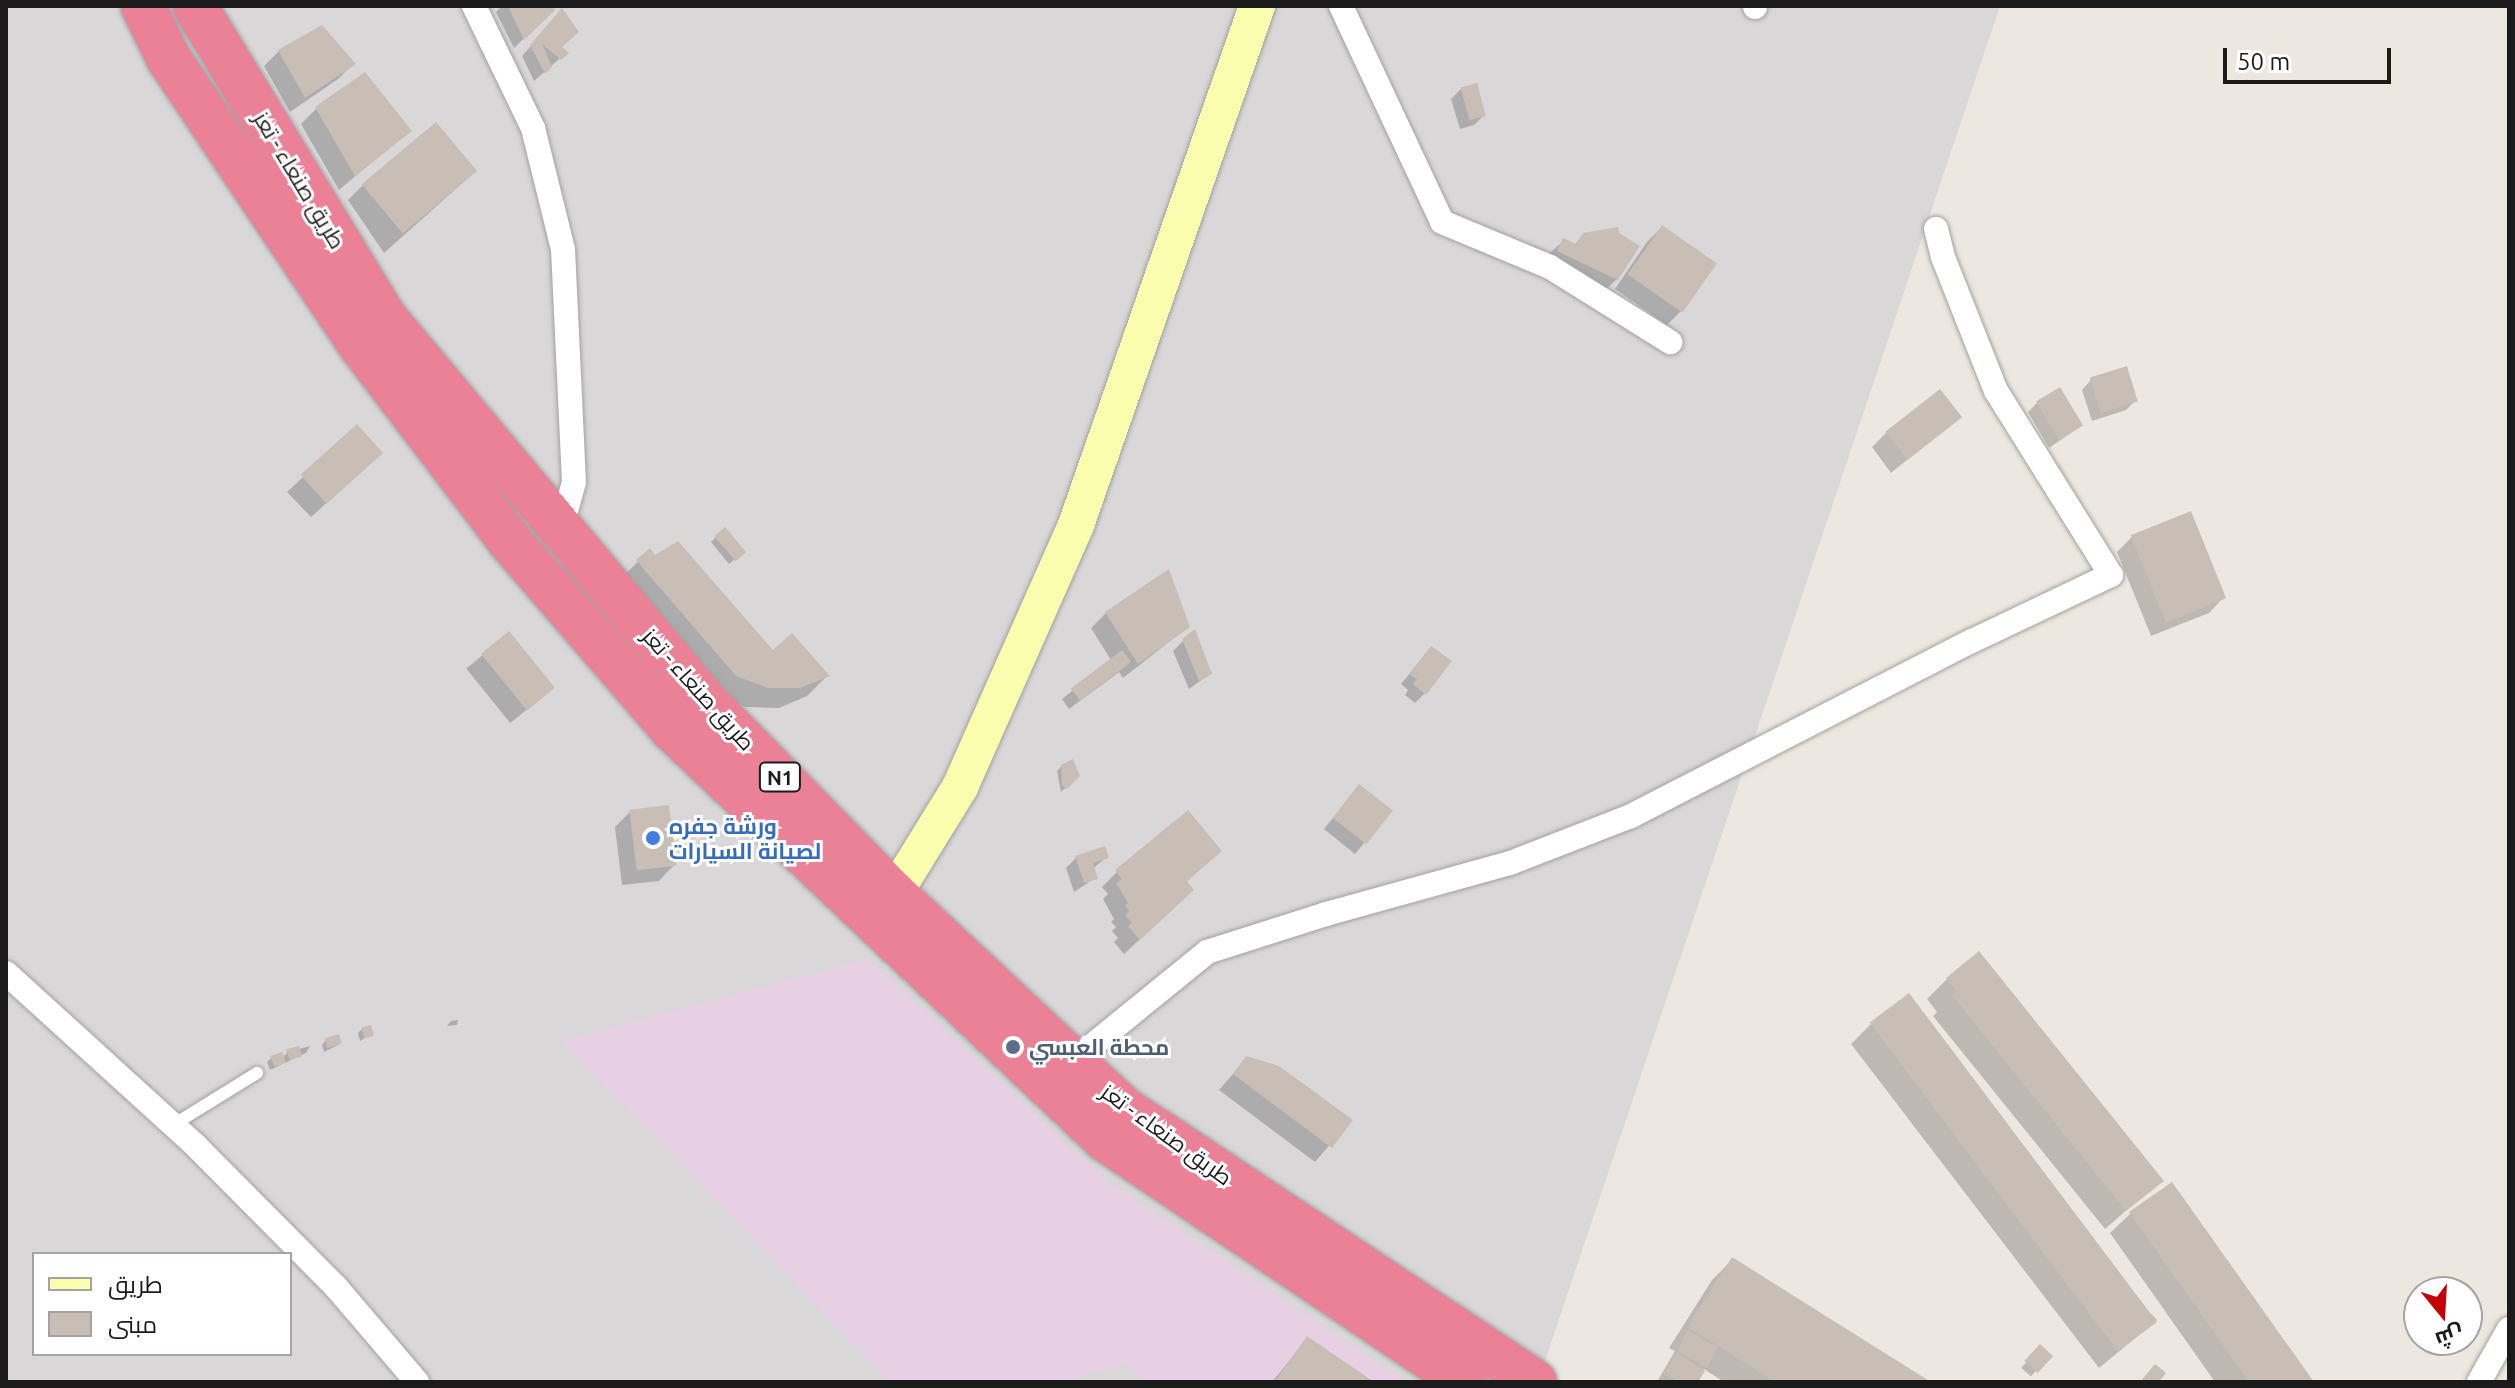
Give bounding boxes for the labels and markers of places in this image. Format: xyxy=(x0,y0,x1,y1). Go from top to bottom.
place label: ورشة جفره لصيانة السيارات xyxy=(669,812,821,864)
marker: ورشة جفره لصيانة السيارات xyxy=(644,829,662,847)
place label: محطة العبسي xyxy=(1029,1034,1169,1060)
marker: محطة العبسي xyxy=(1004,1038,1022,1056)

